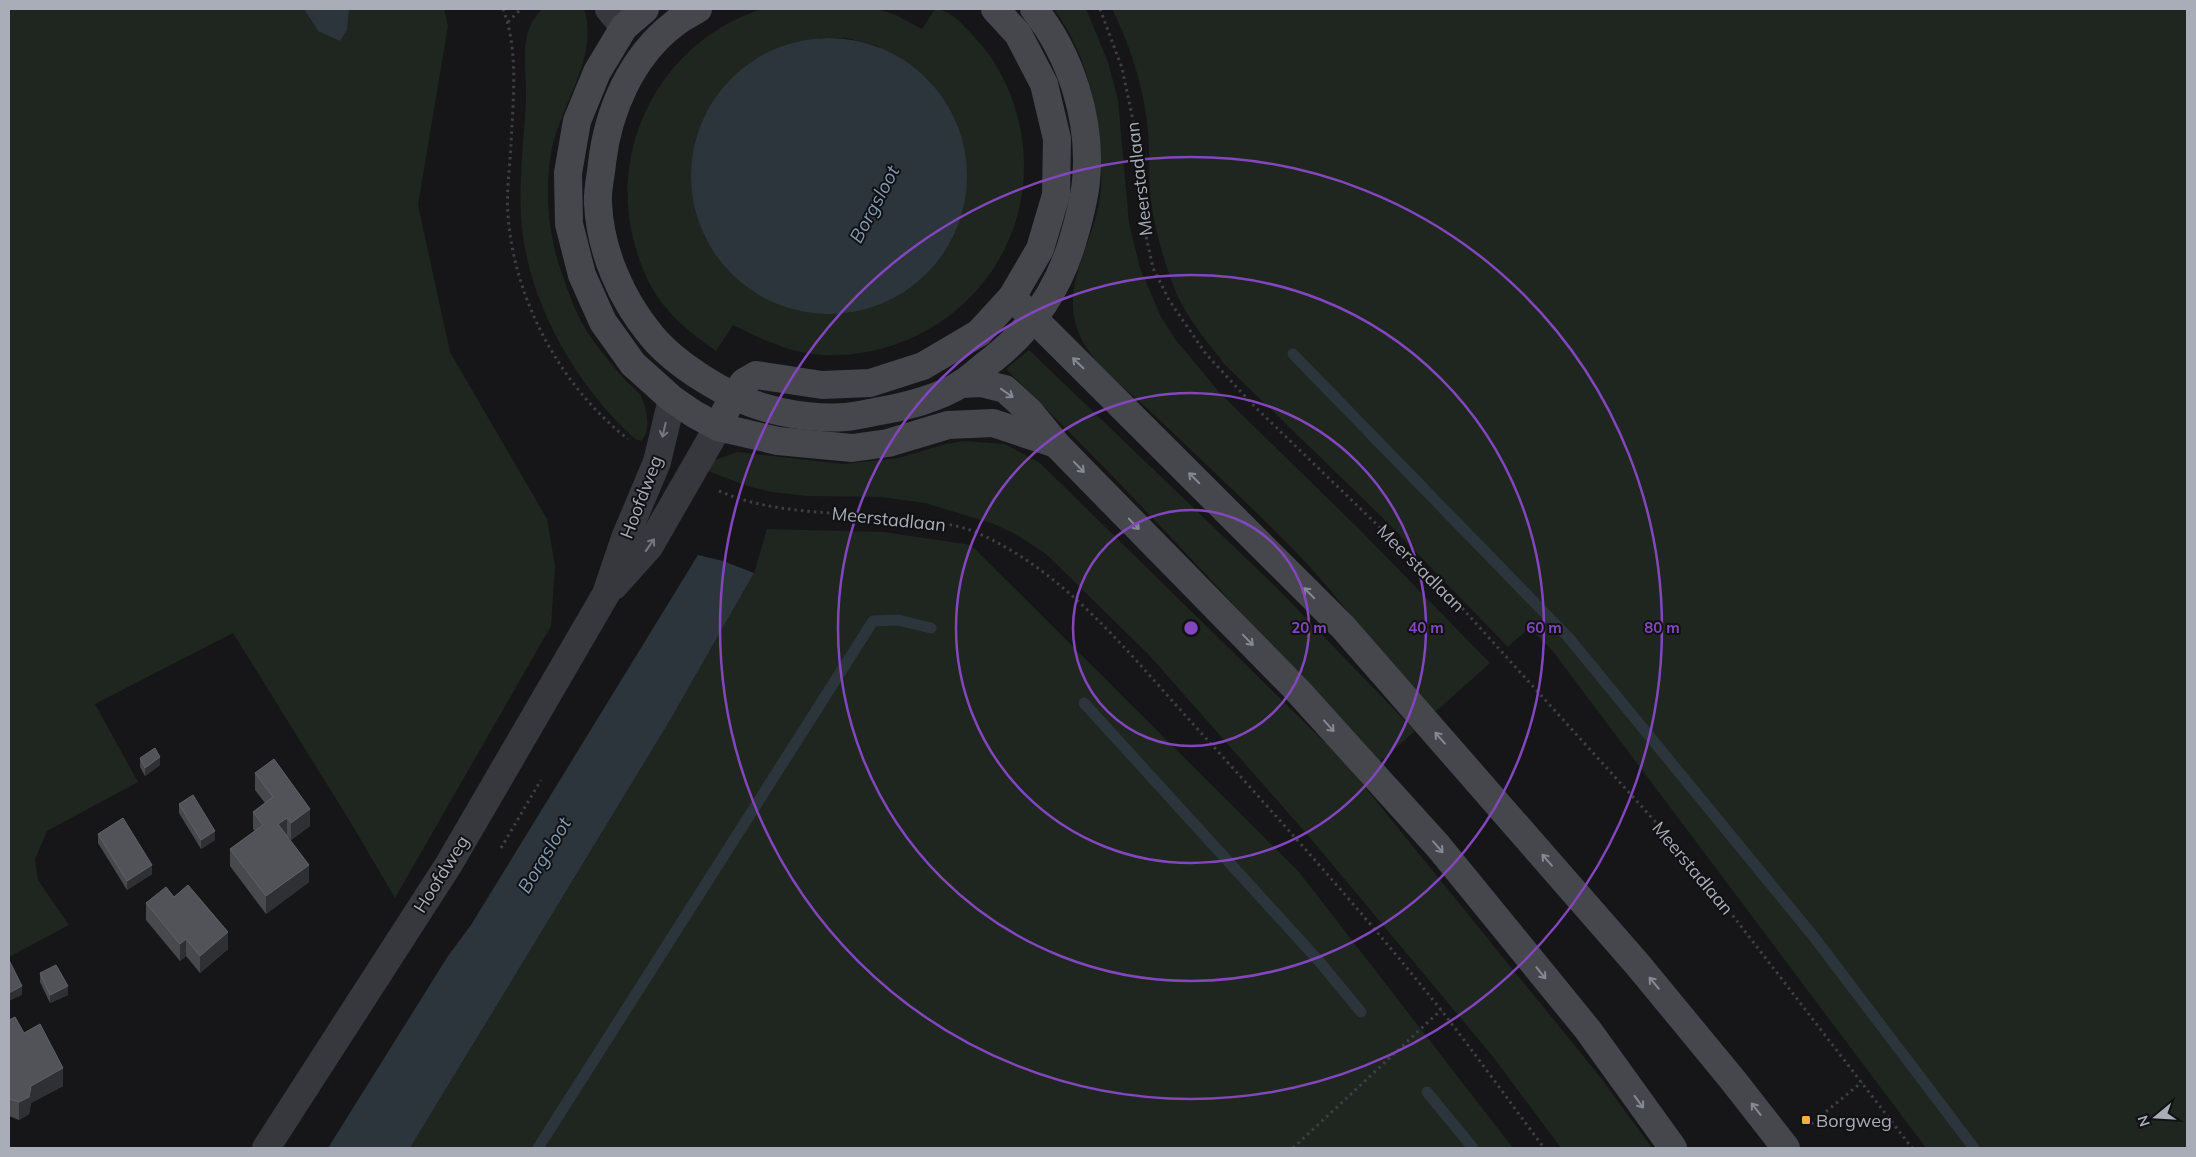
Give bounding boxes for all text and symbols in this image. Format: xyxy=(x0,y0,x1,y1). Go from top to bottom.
street label: Meerstadlaan xyxy=(1121,121,1157,237)
water label: Borgsloot xyxy=(844,160,905,247)
one-way arrow xyxy=(1073,358,1085,370)
one-way arrow xyxy=(1000,387,1014,398)
one-way arrow xyxy=(659,422,668,438)
street label: Hoofdweg xyxy=(615,452,667,542)
one-way arrow xyxy=(1073,461,1085,473)
one-way arrow xyxy=(1187,472,1200,484)
street label: Meerstadlaan xyxy=(831,502,947,536)
one-way arrow xyxy=(1128,518,1140,530)
street label: Meerstadlaan xyxy=(1372,519,1470,617)
one-way arrow xyxy=(645,538,655,552)
one-way arrow xyxy=(1303,587,1315,599)
text: 20 m xyxy=(1291,618,1327,637)
text: 40 m xyxy=(1408,618,1444,637)
text: 60 m xyxy=(1526,618,1562,637)
text: 80 m xyxy=(1644,618,1680,637)
centre of rings xyxy=(1182,619,1200,637)
one-way arrow xyxy=(1242,634,1254,646)
one-way arrow xyxy=(1323,719,1335,732)
one-way arrow xyxy=(1435,732,1446,745)
water label: Borgsloot xyxy=(512,812,577,897)
street label: Meerstadlaan xyxy=(1647,817,1739,919)
street label: Hoofdweg xyxy=(408,831,474,917)
one-way arrow xyxy=(1432,840,1444,853)
one-way arrow xyxy=(1542,854,1553,867)
one-way arrow xyxy=(1535,966,1547,979)
one-way arrow xyxy=(1648,977,1659,990)
north arrow xyxy=(2131,1092,2181,1142)
one-way arrow xyxy=(1634,1095,1645,1108)
one-way arrow xyxy=(1751,1103,1762,1116)
place label: Borgweg xyxy=(1816,1109,1892,1132)
text: N xyxy=(2133,1113,2154,1129)
marker: Borgweg xyxy=(1800,1114,1812,1126)

